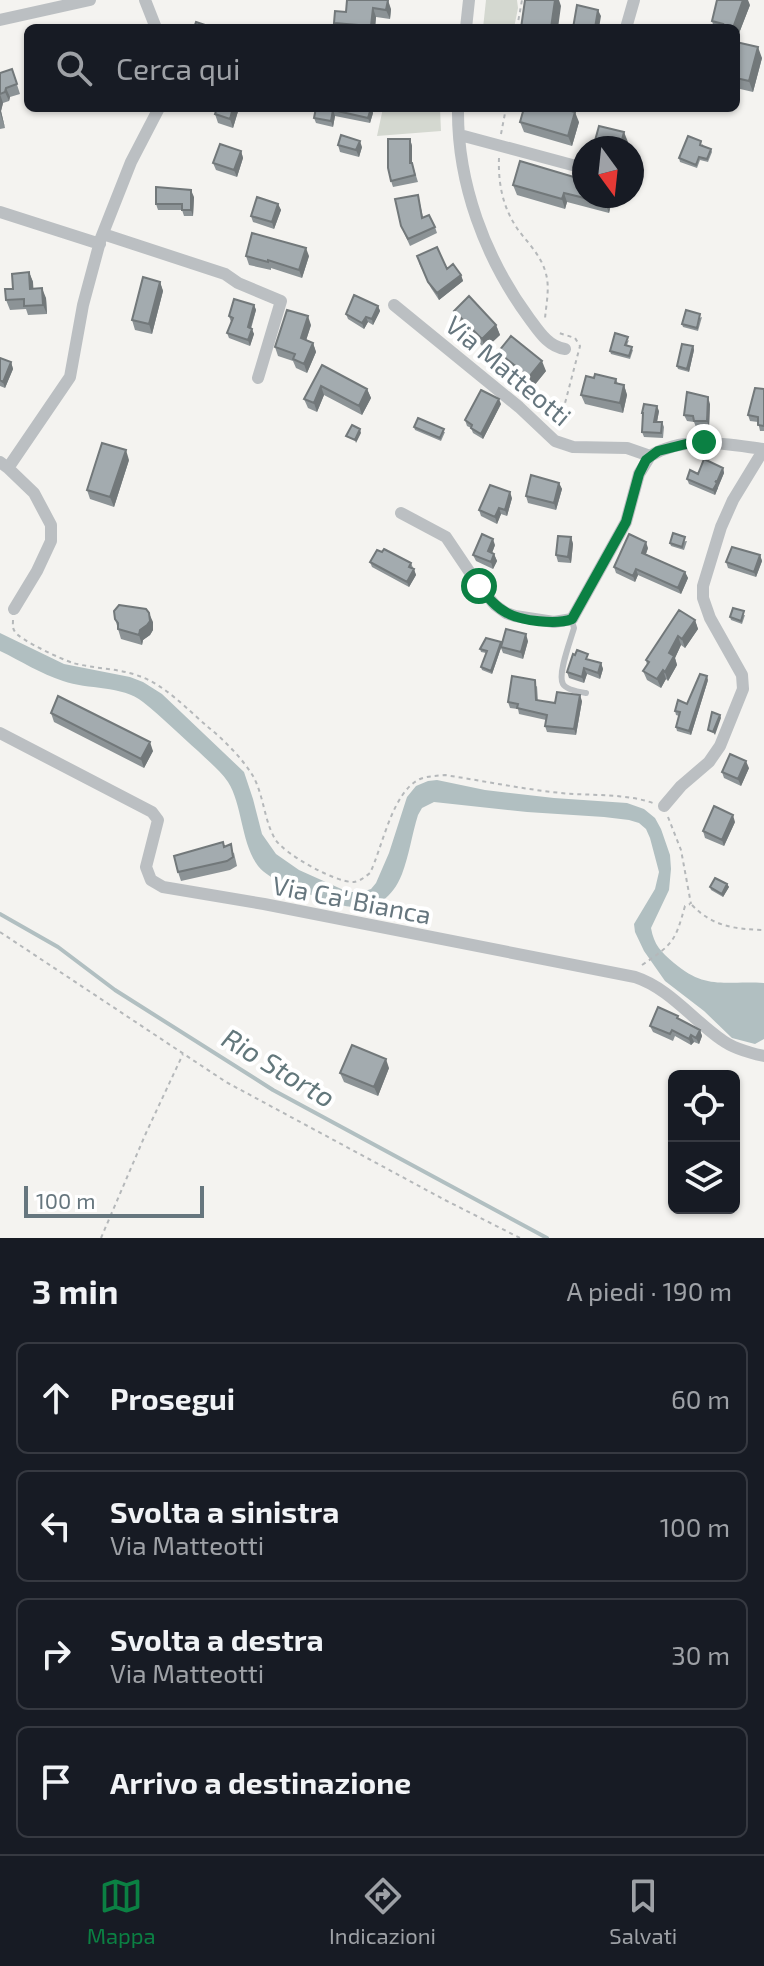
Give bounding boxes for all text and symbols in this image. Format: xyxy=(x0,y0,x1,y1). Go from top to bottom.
search box xyxy=(24,24,740,112)
icon: search xyxy=(52,46,96,90)
text: Cerca qui xyxy=(116,50,240,86)
north arrow xyxy=(572,136,644,208)
street label: Via Matteotti xyxy=(440,309,578,431)
route end xyxy=(686,424,722,460)
route start xyxy=(461,568,497,604)
street label: Via Ca' Bianca xyxy=(270,868,434,930)
water label: Rio Storto xyxy=(216,1020,342,1114)
map controls xyxy=(668,1070,740,1214)
button: locate xyxy=(668,1070,740,1142)
button: layers xyxy=(668,1142,740,1214)
scale bar xyxy=(24,1182,204,1218)
text: 100 m xyxy=(36,1187,95,1213)
text: 3 min xyxy=(32,1270,118,1311)
text: A piedi · 190 m xyxy=(567,1275,732,1306)
icon: ahead xyxy=(34,1376,78,1420)
text: Prosegui xyxy=(110,1380,235,1416)
text: 60 m xyxy=(671,1383,730,1414)
text: Svolta a sinistra xyxy=(110,1493,339,1529)
icon: left xyxy=(34,1504,78,1548)
text: 100 m xyxy=(660,1511,730,1542)
text: Via Matteotti xyxy=(110,1529,264,1560)
text: Svolta a destra xyxy=(110,1621,324,1657)
icon: right xyxy=(34,1632,78,1676)
text: 30 m xyxy=(671,1639,730,1670)
text: Via Matteotti xyxy=(110,1657,264,1688)
icon: arrive xyxy=(34,1760,78,1804)
text: Arrivo a destinazione xyxy=(110,1764,411,1800)
tab: Mappa xyxy=(87,1874,156,1948)
tab: Indicazioni xyxy=(329,1874,436,1948)
tab: Salvati xyxy=(609,1874,677,1948)

